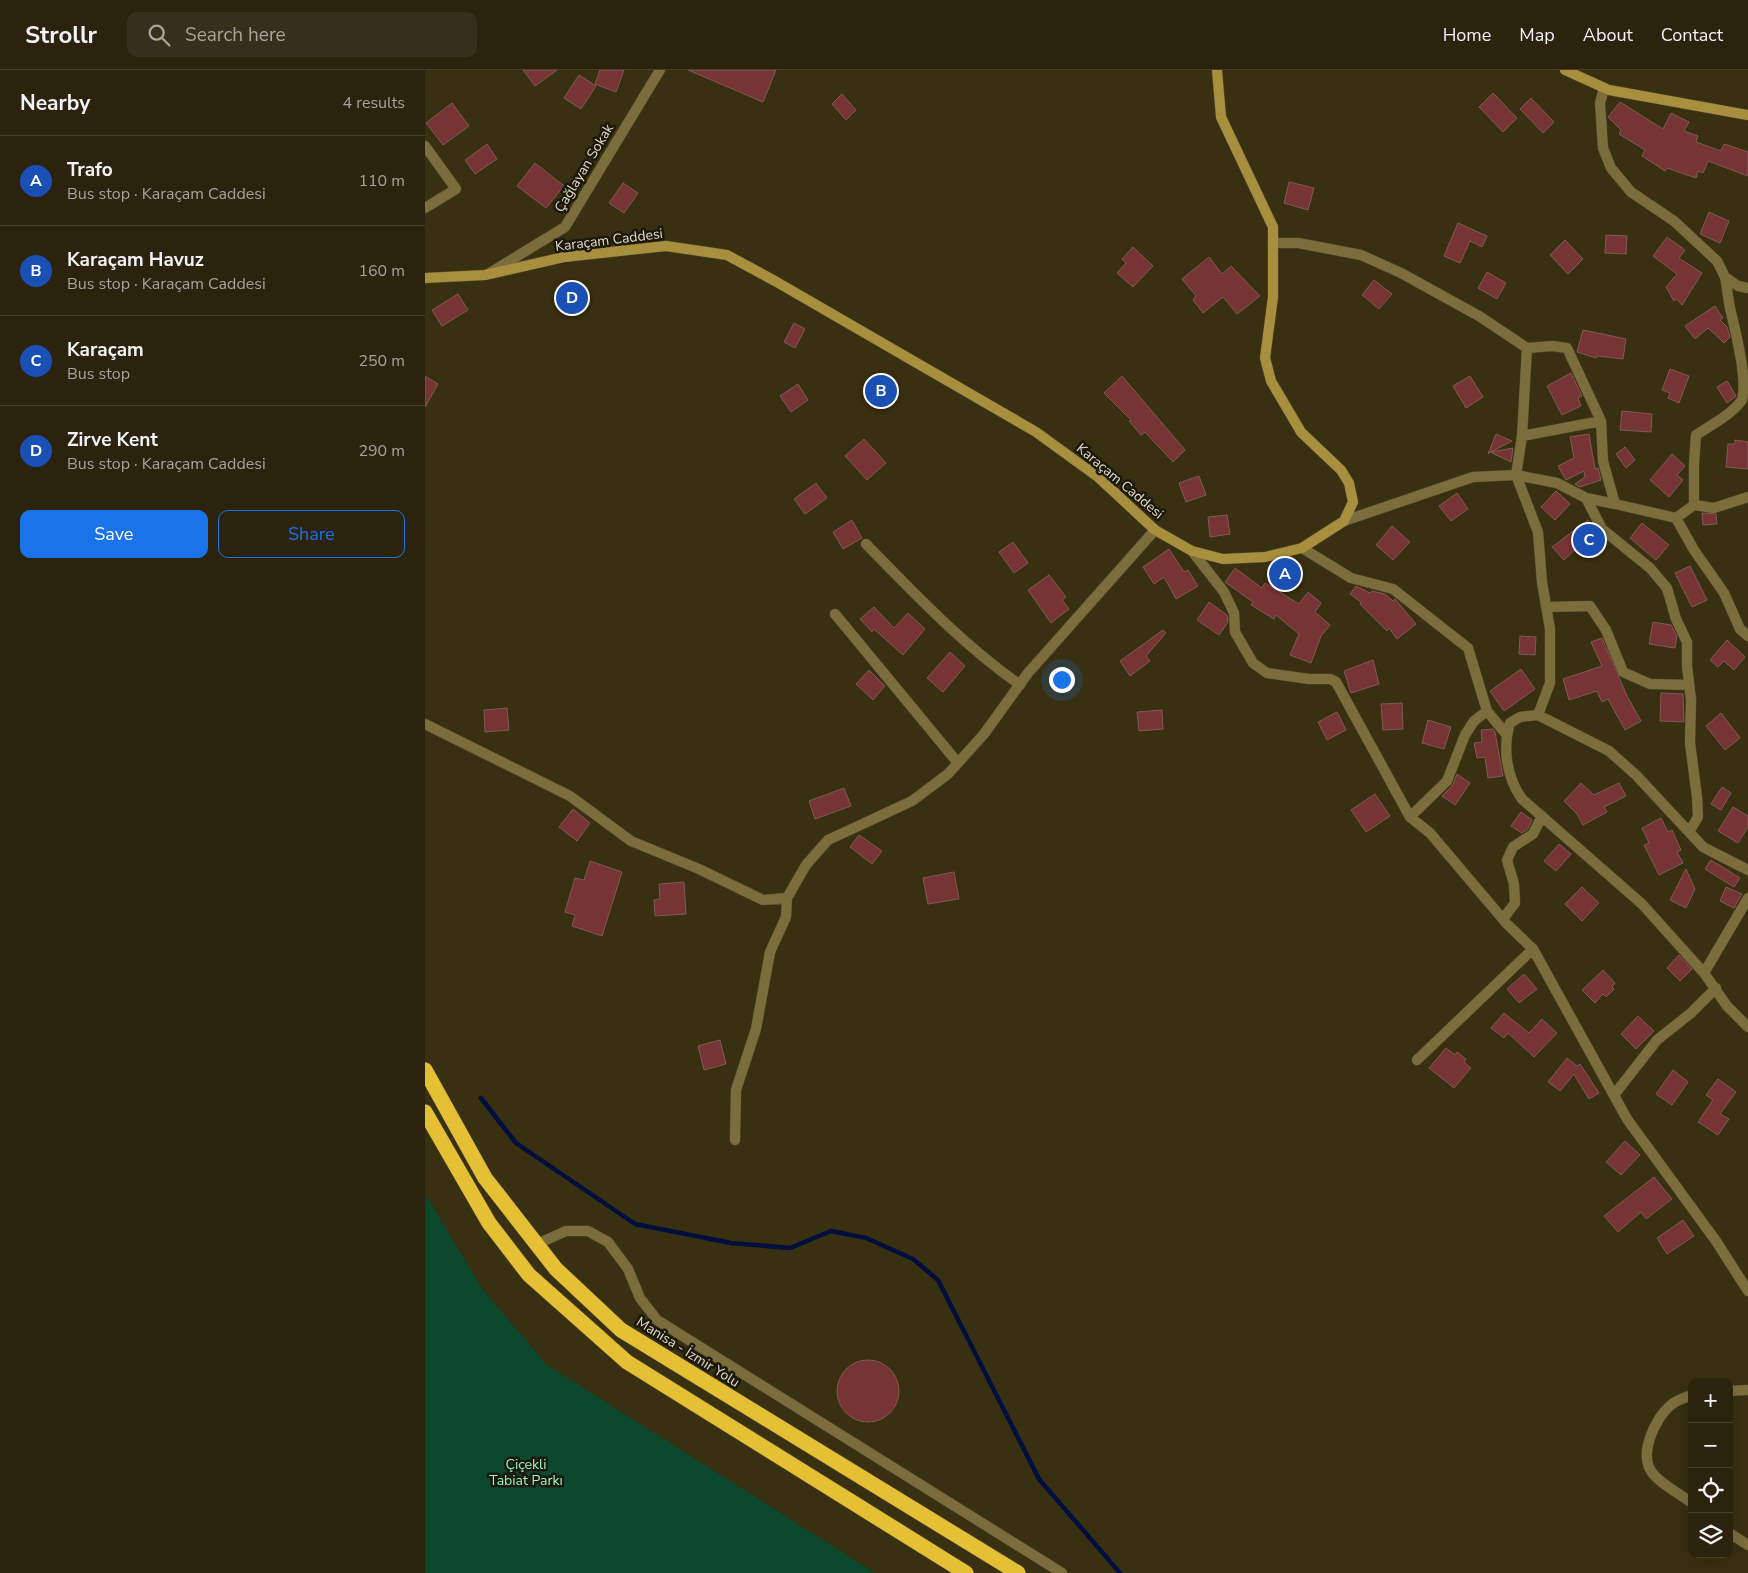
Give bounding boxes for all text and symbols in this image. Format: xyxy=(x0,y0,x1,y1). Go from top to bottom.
search box xyxy=(127,12,477,57)
text: Strollr xyxy=(25,19,97,51)
icon: search xyxy=(145,21,173,49)
text: Search here xyxy=(185,22,286,48)
text: Home xyxy=(1443,23,1491,47)
text: Map xyxy=(1519,23,1555,47)
text: About xyxy=(1583,23,1633,47)
text: Contact xyxy=(1661,23,1723,47)
text: Nearby xyxy=(20,89,90,117)
text: 4 results xyxy=(343,92,405,114)
street label: Çağlayan Sokak xyxy=(550,119,618,216)
text: Trafo xyxy=(67,157,113,183)
text: A xyxy=(30,170,42,192)
text: 110 m xyxy=(358,170,405,192)
text: Bus stop · Karaçam Caddesi xyxy=(67,183,266,205)
street label: Karaçam Caddesi xyxy=(554,224,664,256)
text: Karaçam Havuz xyxy=(67,247,204,273)
text: B xyxy=(30,260,42,282)
text: 160 m xyxy=(358,260,405,282)
text: Bus stop · Karaçam Caddesi xyxy=(67,273,266,295)
pin: D xyxy=(556,279,588,317)
text: Karaçam xyxy=(67,337,144,363)
text: C xyxy=(31,350,41,372)
text: 250 m xyxy=(358,350,405,372)
text: Bus stop xyxy=(67,363,130,385)
pin: B xyxy=(865,372,897,410)
text: Zirve Kent xyxy=(67,427,158,453)
street label: Karaçam Caddesi xyxy=(1072,439,1168,523)
text: D xyxy=(30,440,42,462)
text: 290 m xyxy=(358,440,405,462)
text: Bus stop · Karaçam Caddesi xyxy=(67,453,266,475)
button: Save xyxy=(20,510,208,558)
button: Share xyxy=(218,510,405,558)
pin: C xyxy=(1573,521,1605,559)
pin: A xyxy=(1269,555,1301,593)
your location xyxy=(1049,667,1075,693)
street label: Manisa - İzmir Yolu xyxy=(633,1312,743,1392)
map controls xyxy=(1688,1378,1733,1558)
button: + xyxy=(1688,1378,1733,1423)
button: − xyxy=(1688,1423,1733,1468)
park label: Çiçekli Tabiat Parkı xyxy=(489,1455,563,1490)
button: locate xyxy=(1688,1468,1733,1513)
button: layers xyxy=(1688,1513,1733,1558)

